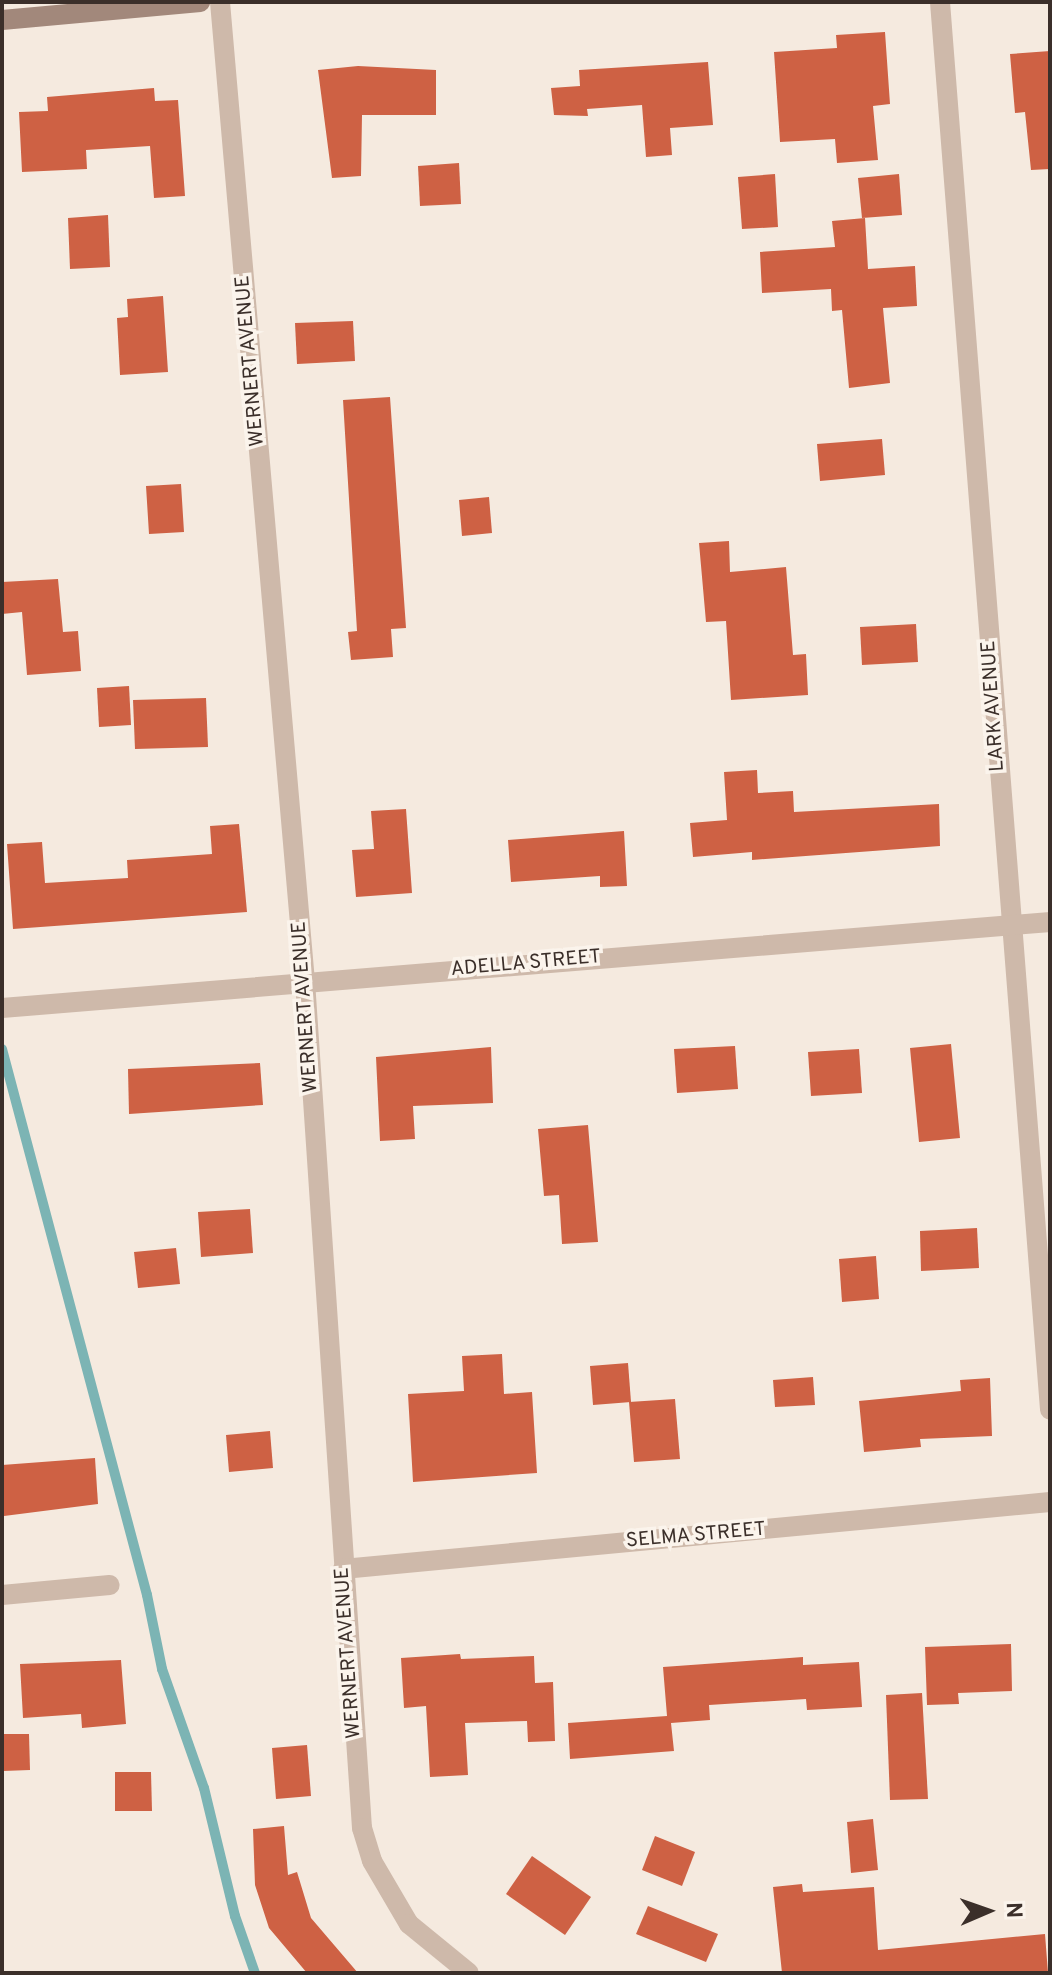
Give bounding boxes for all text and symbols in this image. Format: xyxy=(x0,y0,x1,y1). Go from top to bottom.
street label: WERNERT AVENUE xyxy=(232,274,270,448)
street label: LARK AVENUE xyxy=(977,639,1011,773)
street label: WERNERT AVENUE xyxy=(288,920,324,1094)
street label: ADELLA STREET xyxy=(449,945,603,983)
street label: SELMA STREET xyxy=(625,1518,767,1554)
street label: WERNERT AVENUE xyxy=(331,1566,367,1740)
north arrow xyxy=(948,1871,1028,1951)
text: N xyxy=(999,1902,1026,1919)

